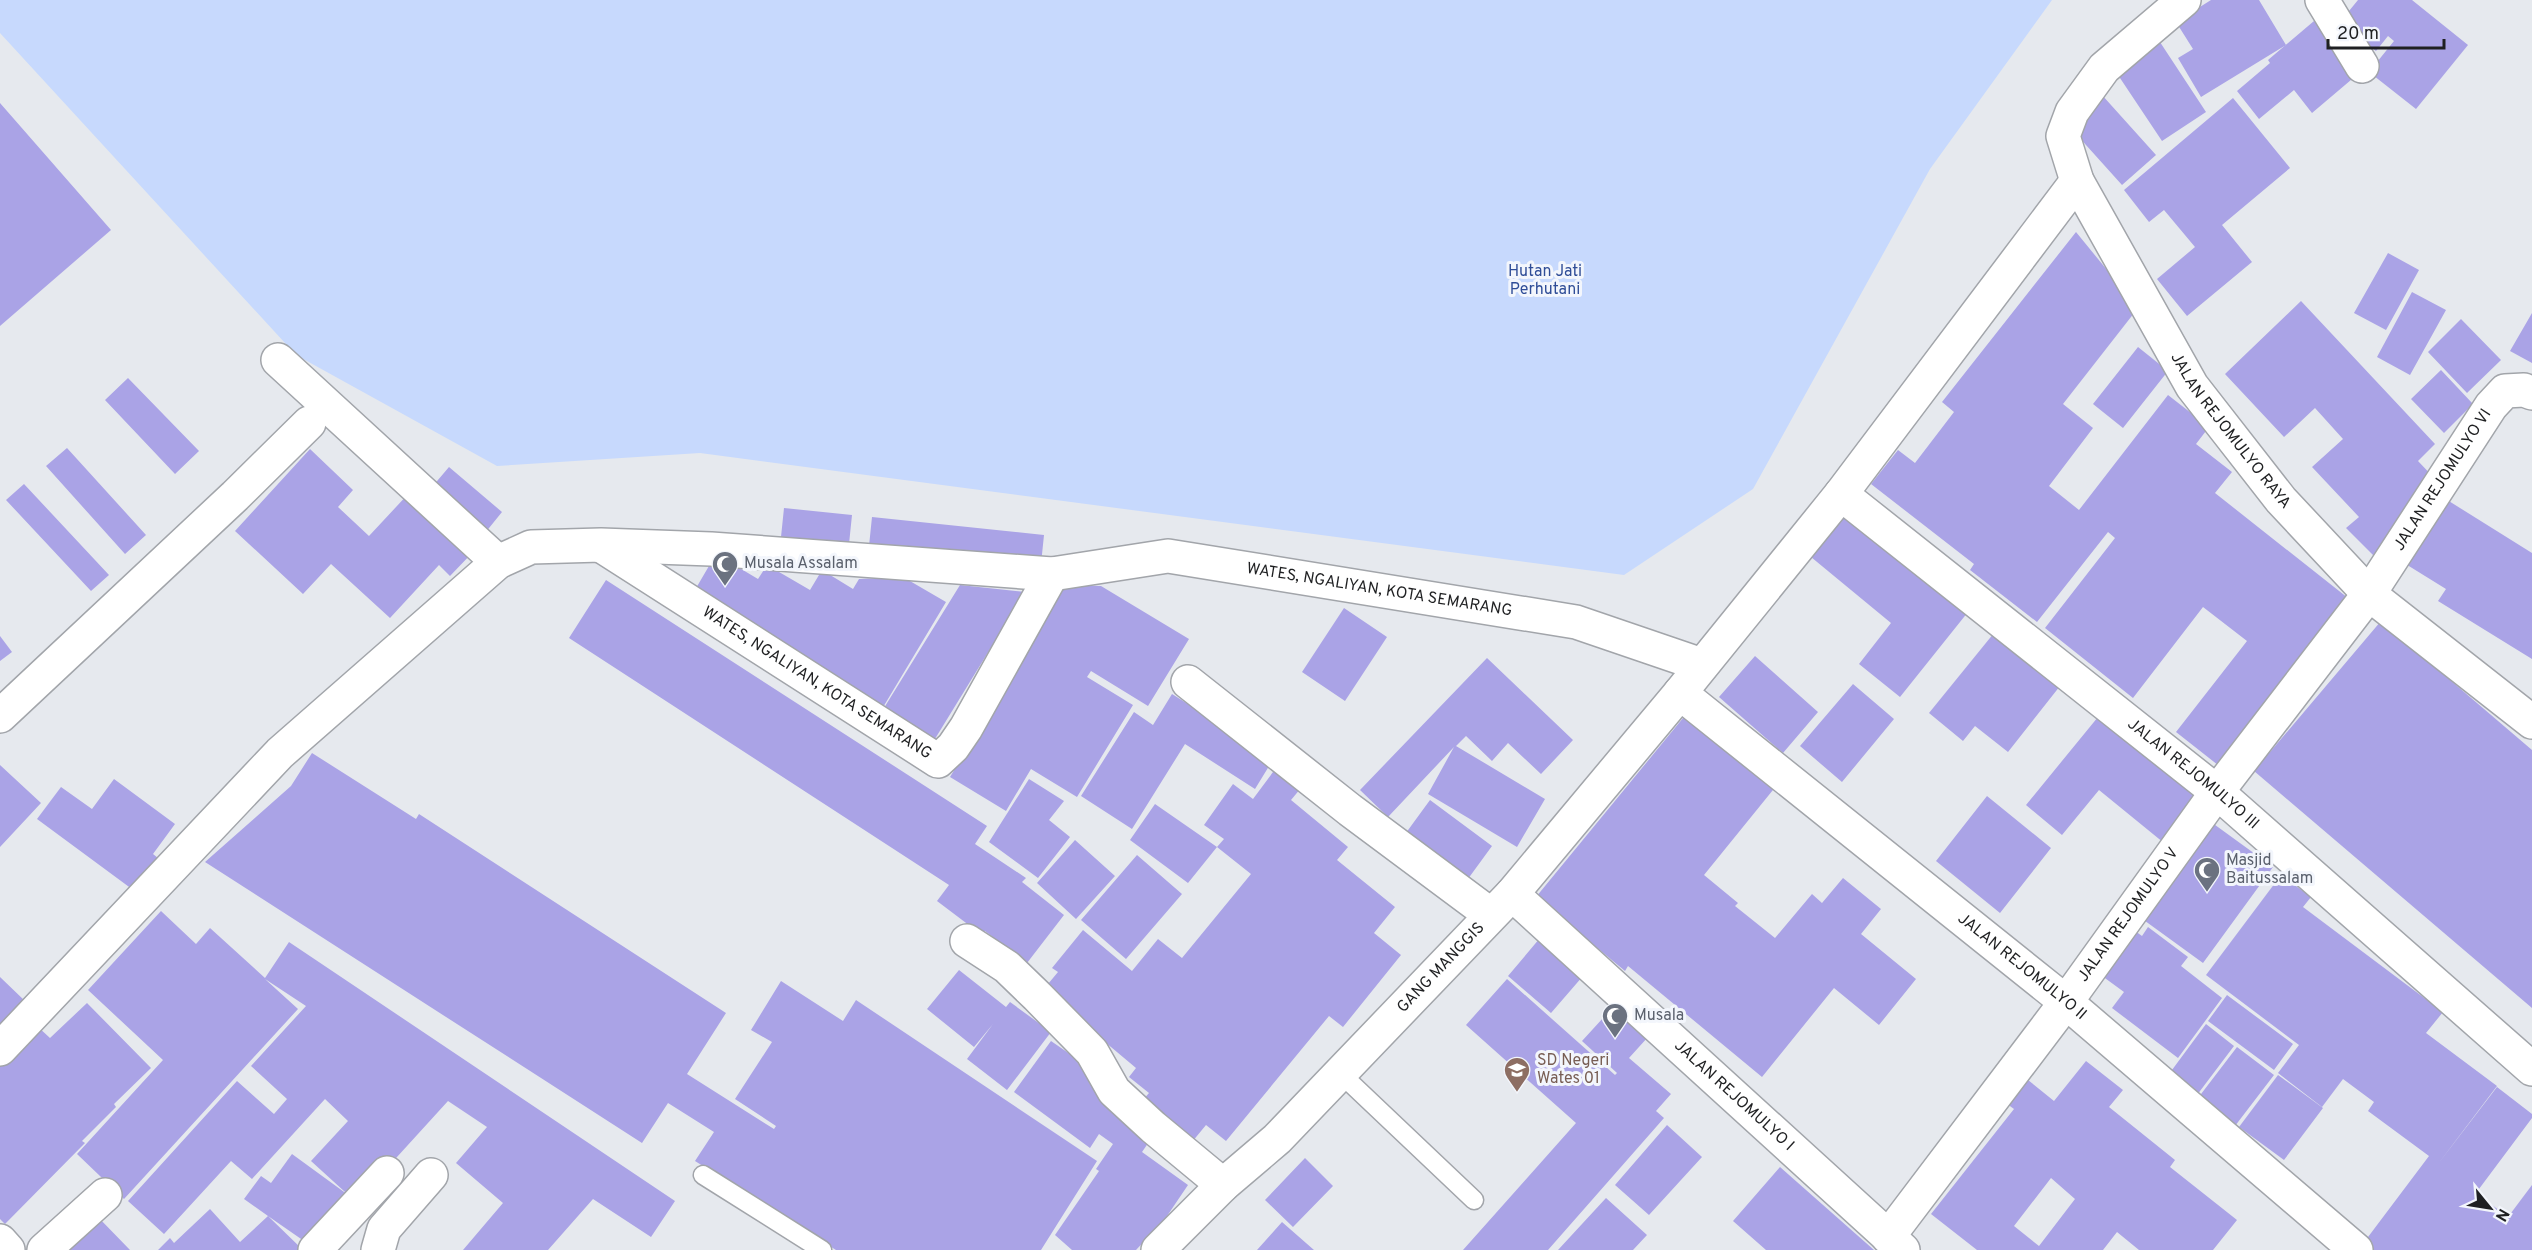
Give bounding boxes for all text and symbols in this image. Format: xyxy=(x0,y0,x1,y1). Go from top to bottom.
scale bar xyxy=(2328,12,2444,50)
text: 20 m xyxy=(2337,23,2379,46)
park label: Hutan Jati Perhutani xyxy=(1508,262,1582,300)
street label: JALAN REJOMULYO RAYA xyxy=(2166,349,2295,514)
street label: JALAN REJOMULYO VI xyxy=(2390,405,2496,555)
mosque icon: Musala Assalam xyxy=(710,549,740,587)
place label: Musala Assalam xyxy=(744,554,858,574)
street label: WATES, NGALIYAN, KOTA SEMARANG xyxy=(1245,559,1514,622)
street label: WATES, NGALIYAN, KOTA SEMARANG xyxy=(698,603,935,764)
street label: JALAN REJOMULYO III xyxy=(2123,715,2263,834)
street label: JALAN REJOMULYO V xyxy=(2074,844,2184,986)
place label: Masjid Baitussalam xyxy=(2226,851,2313,889)
mosque icon: Masjid Baitussalam xyxy=(2192,855,2222,893)
street label: JALAN REJOMULYO II xyxy=(1953,909,2090,1025)
street label: GANG MANGGIS xyxy=(1393,918,1489,1017)
mosque icon: Musala xyxy=(1600,1001,1630,1039)
place label: Musala xyxy=(1634,1006,1684,1026)
street label: JALAN REJOMULYO I xyxy=(1670,1036,1798,1156)
place label: SD Negeri Wates 01 xyxy=(1537,1051,1609,1089)
school or university icon: SD Negeri Wates 01 xyxy=(1502,1055,1532,1093)
north arrow xyxy=(2460,1178,2520,1238)
text: N xyxy=(2490,1205,2513,1224)

